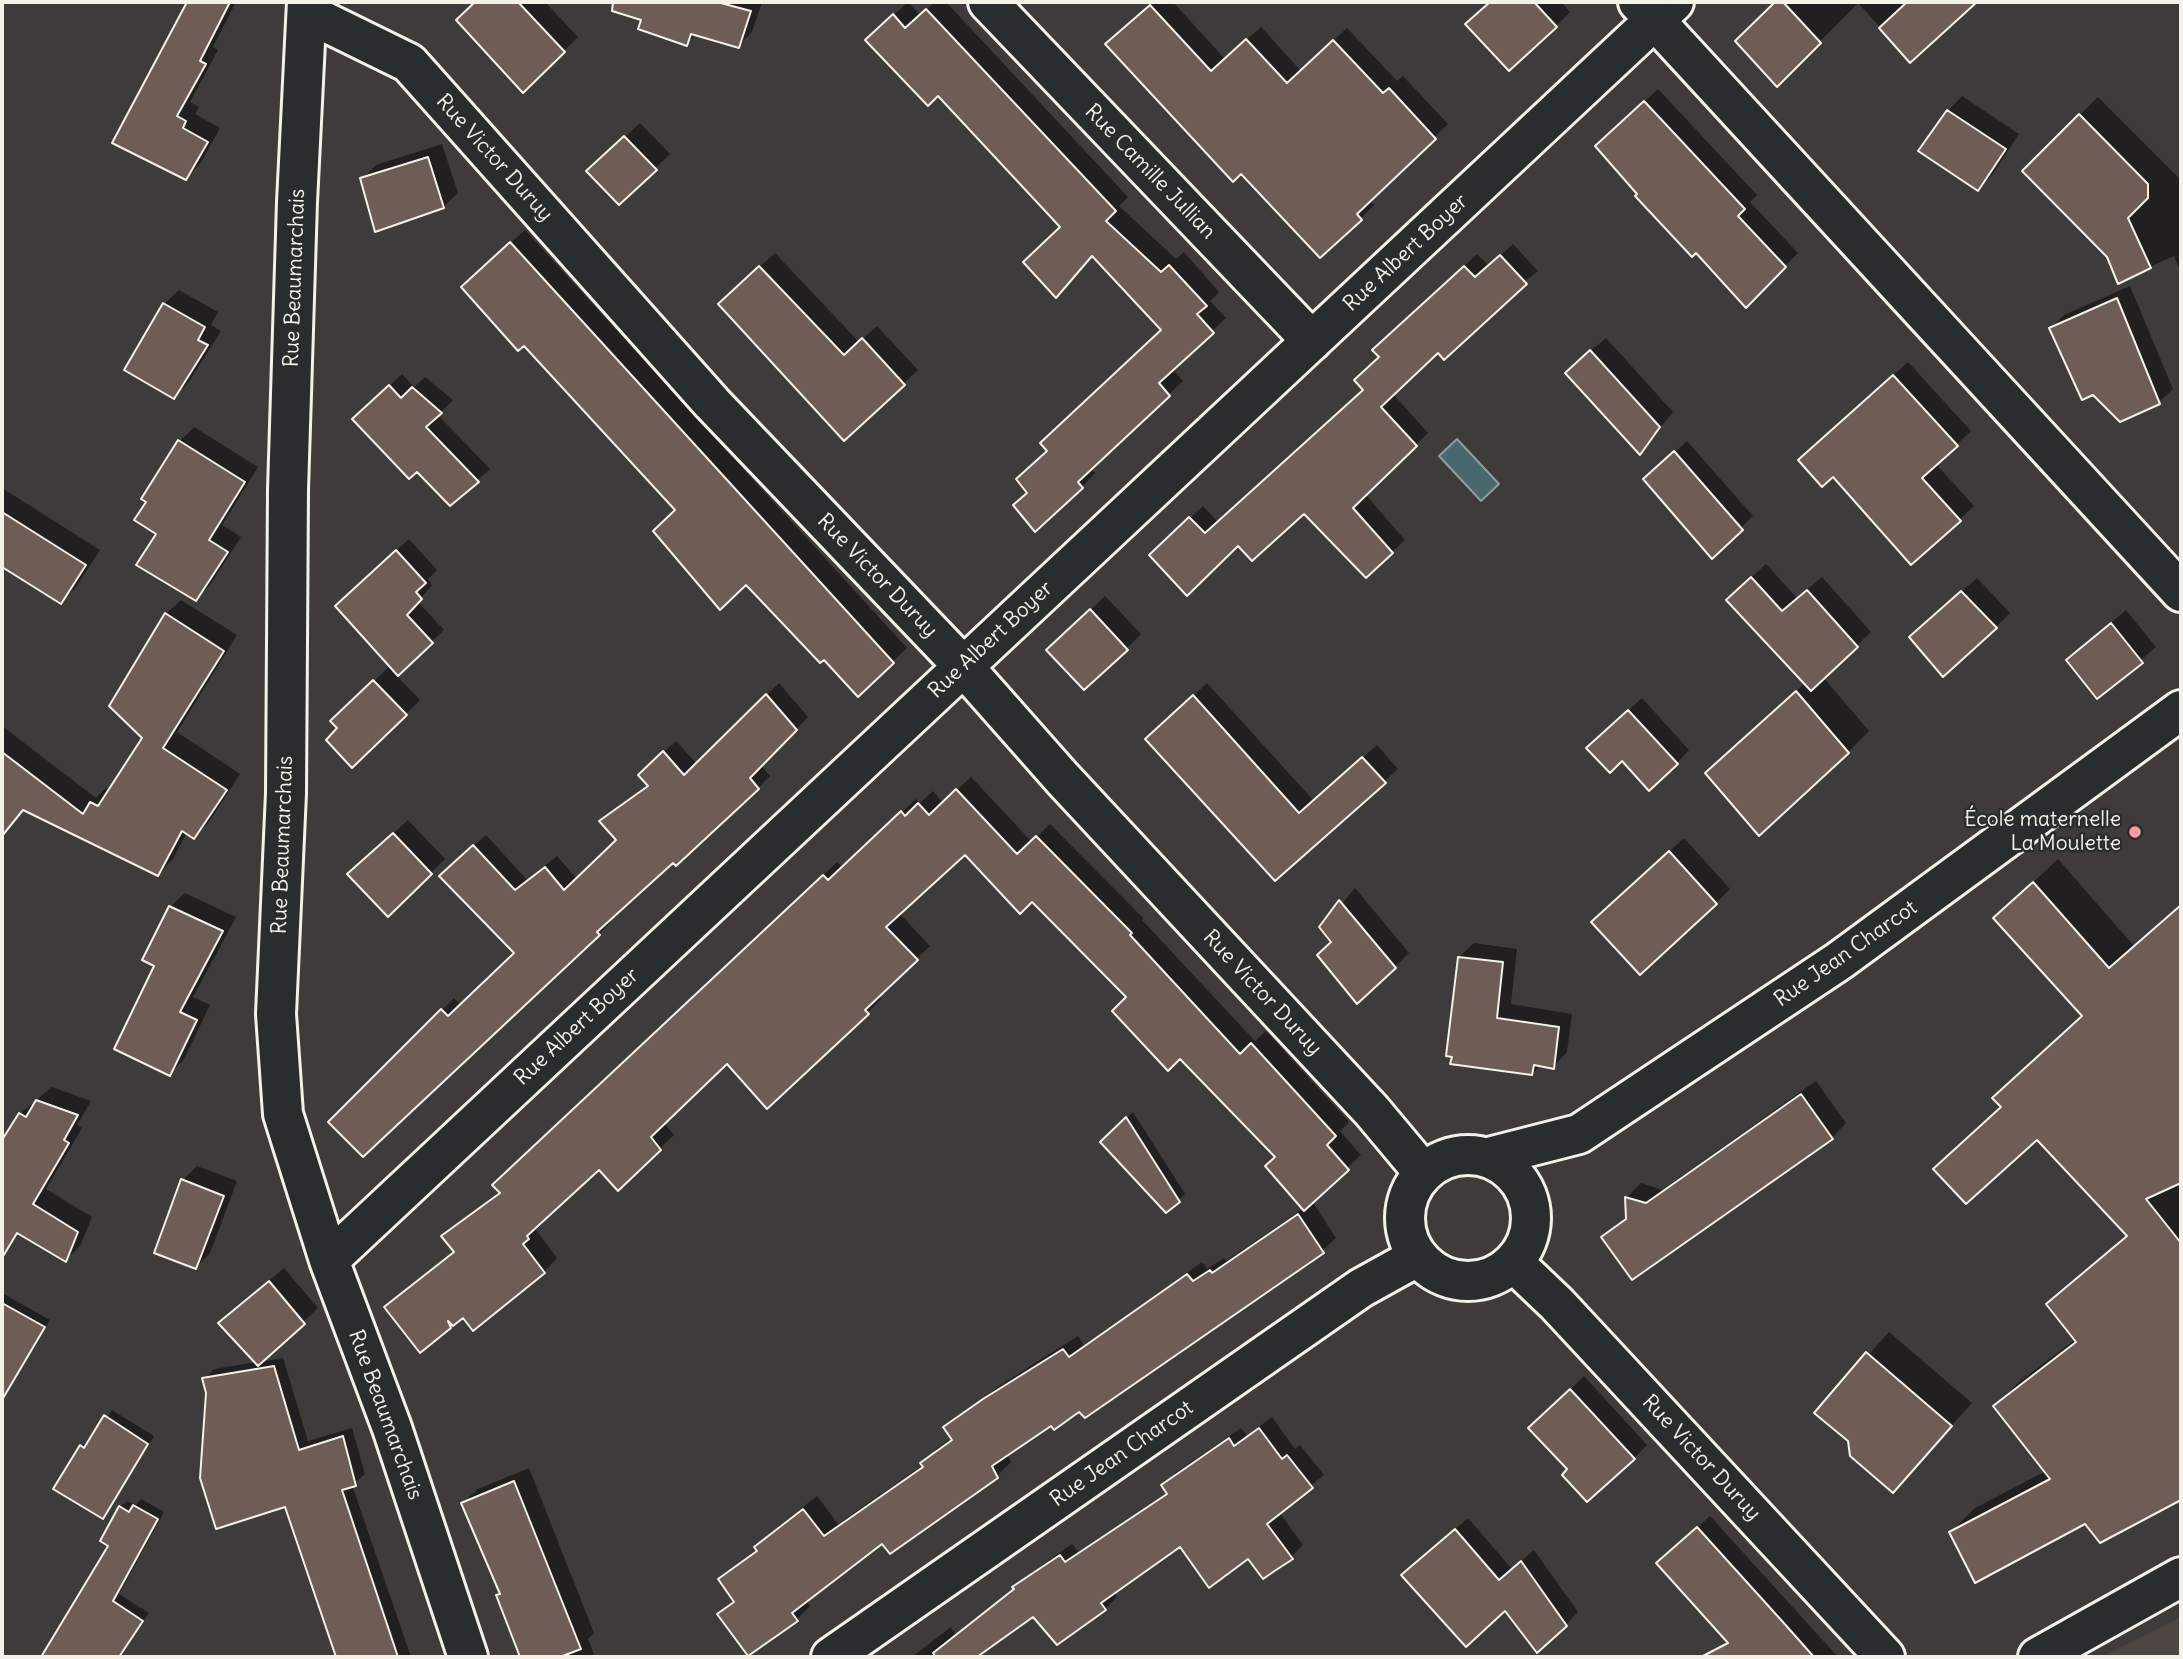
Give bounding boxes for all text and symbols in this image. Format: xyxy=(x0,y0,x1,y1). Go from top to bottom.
street label: Rue Victor Duruy xyxy=(430,89,558,227)
street label: Rue Camille Jullian xyxy=(1079,99,1221,245)
street label: Rue Beaumarchais xyxy=(279,188,311,368)
street label: Rue Albert Boyer xyxy=(1339,189,1473,317)
street label: Rue Victor Duruy xyxy=(812,509,942,643)
street label: Rue Albert Boyer xyxy=(924,576,1058,704)
street label: Rue Beaumarchais xyxy=(267,755,299,935)
place label: École maternelle La Moulette xyxy=(1964,807,2121,857)
marker: École maternelle La Moulette xyxy=(2127,824,2143,840)
street label: Rue Jean Charcot xyxy=(1770,895,1922,1013)
street label: Rue Victor Duruy xyxy=(1197,925,1327,1061)
street label: Rue Albert Boyer xyxy=(510,963,644,1091)
street label: Rue Beaumarchais xyxy=(343,1327,427,1503)
street label: Rue Victor Duruy xyxy=(1636,1390,1766,1526)
street label: Rue Jean Charcot xyxy=(1046,1395,1198,1513)

